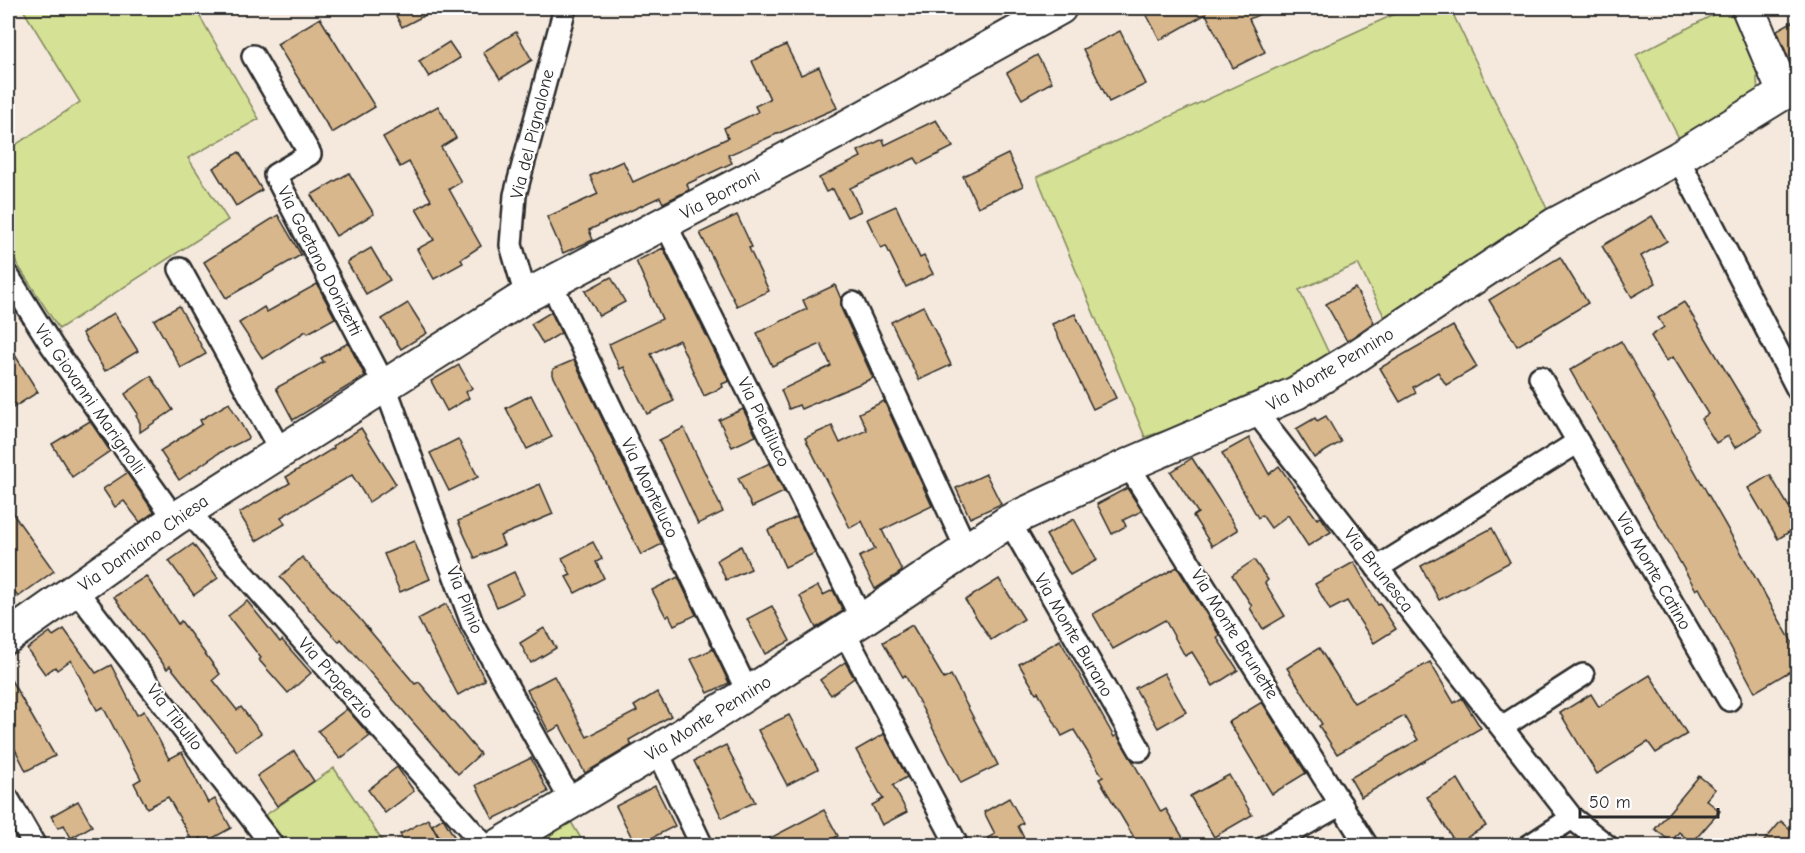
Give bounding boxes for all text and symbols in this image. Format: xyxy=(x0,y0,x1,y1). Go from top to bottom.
street label: Via del Pignalone xyxy=(506,67,559,201)
street label: Via Borroni xyxy=(677,165,764,224)
street label: Via Gaetano Donizetti xyxy=(273,183,366,340)
street label: Via Giovanni Marignolli xyxy=(30,320,149,478)
street label: Via Monte Pennino xyxy=(1263,323,1398,416)
street label: Via Piediluco xyxy=(733,374,794,470)
street label: Via Monteluco xyxy=(616,435,683,542)
street label: Via Damiano Chiesa xyxy=(74,491,212,596)
street label: Via Monte Catino xyxy=(1611,509,1696,634)
street label: Via Brunesca xyxy=(1339,524,1418,617)
street label: Via Plinio xyxy=(442,563,488,637)
street label: Via Monte Brunette xyxy=(1186,566,1283,703)
street label: Via Monte Burano xyxy=(1030,570,1117,701)
street label: Via Properzio xyxy=(293,633,378,723)
street label: Via Monte Pennino xyxy=(641,671,775,766)
street label: Via Tibullo xyxy=(142,680,207,755)
scale bar xyxy=(1580,781,1718,819)
text: 50 m xyxy=(1589,792,1631,813)

